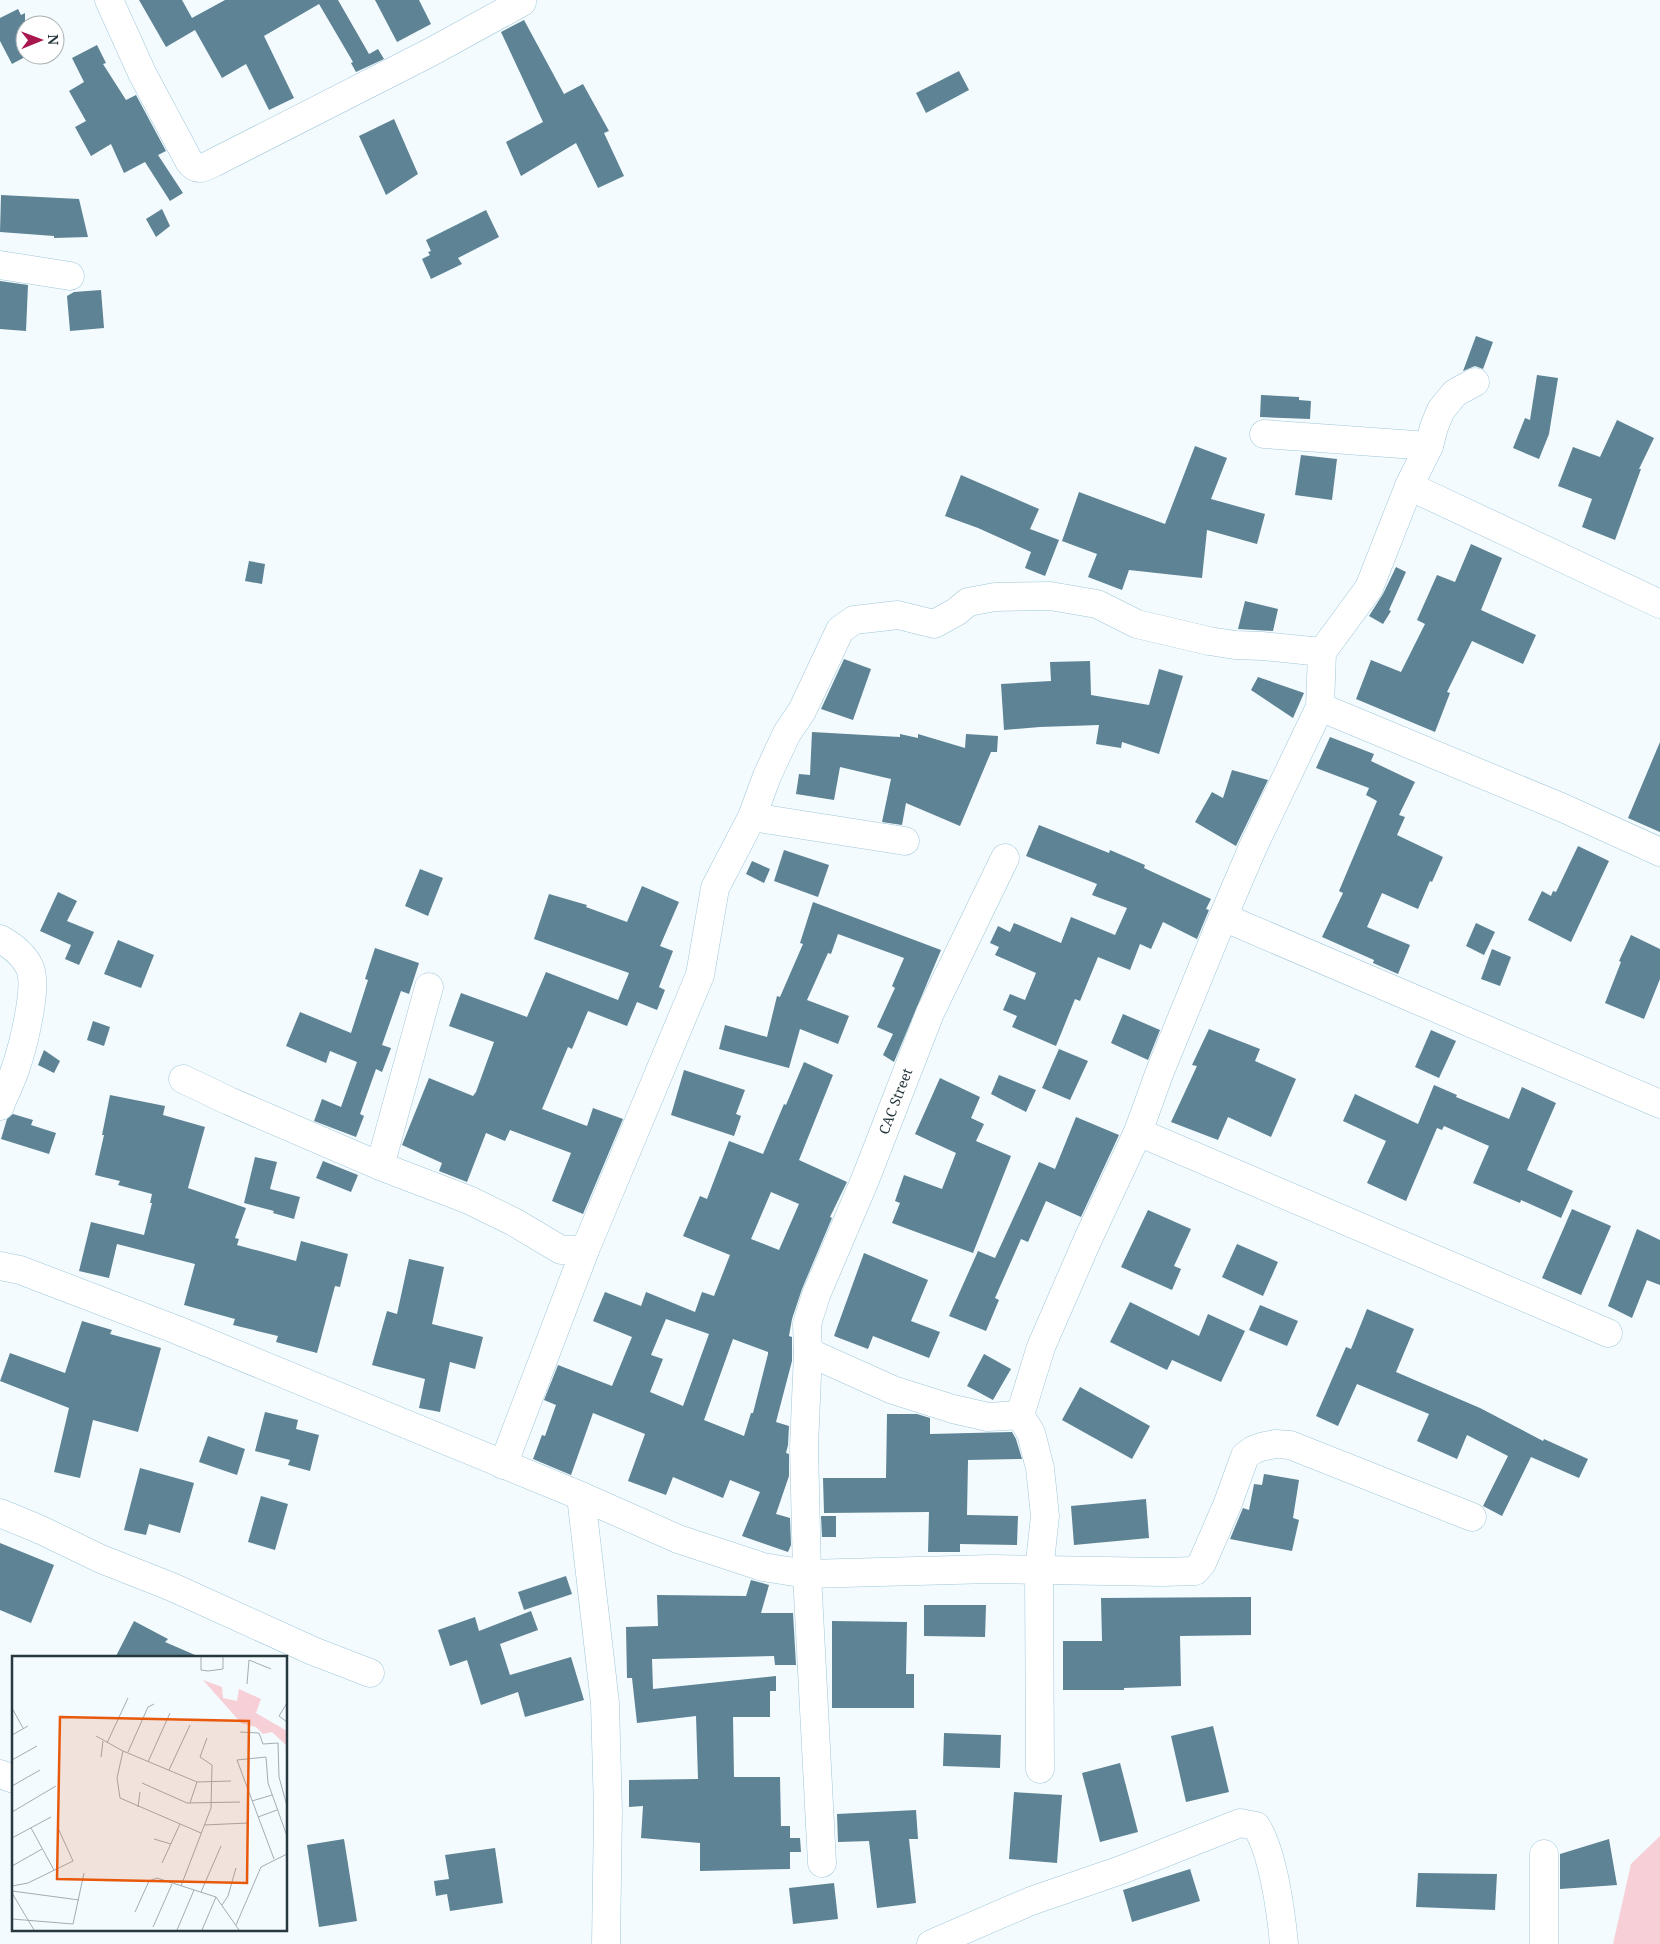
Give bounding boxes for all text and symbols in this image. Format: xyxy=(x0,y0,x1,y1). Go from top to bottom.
north arrow xyxy=(15,15,65,65)
text: N xyxy=(44,34,63,45)
street label: CAC Street xyxy=(874,1065,916,1137)
inset map xyxy=(12,1656,288,1932)

